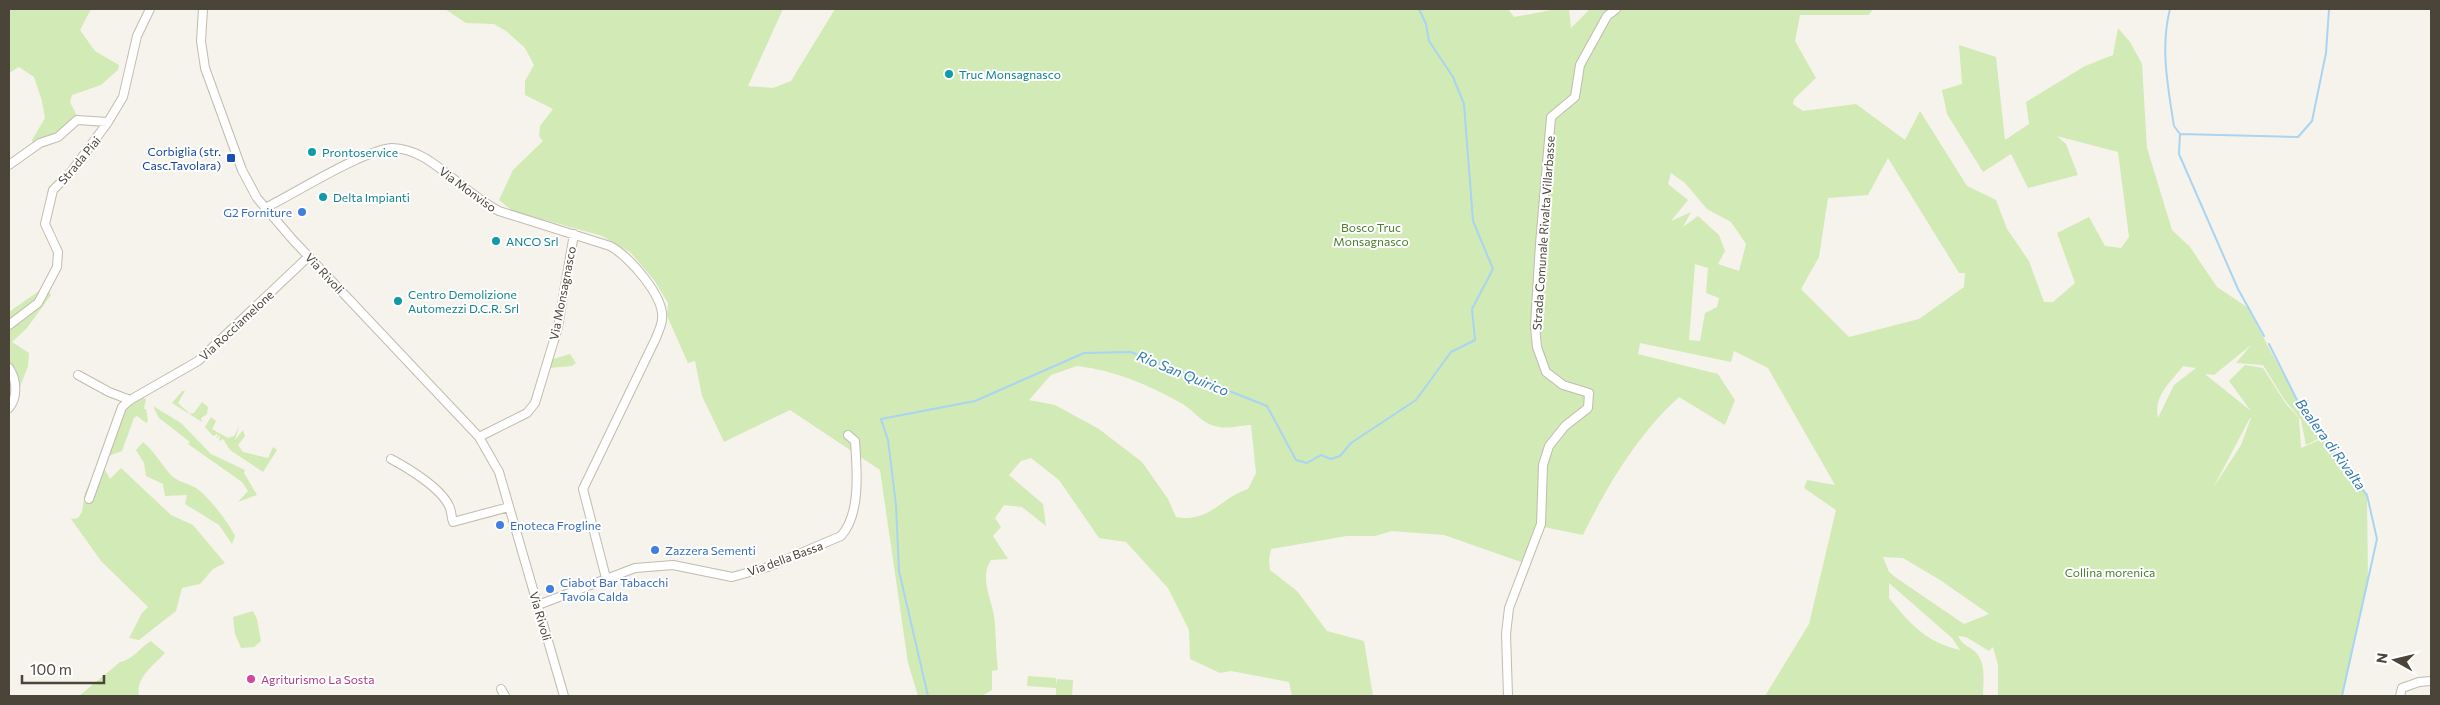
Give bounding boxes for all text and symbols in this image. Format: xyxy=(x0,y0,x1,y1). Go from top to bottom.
place label: Truc Monsagnasco xyxy=(959,67,1061,81)
marker: Truc Monsagnasco xyxy=(943,68,955,80)
street label: Strada Piai xyxy=(55,133,103,187)
street label: Strada Comunale Rivalta Villarbasse xyxy=(1529,135,1557,331)
place label: Corbiglia (str. Casc.Tavolara) xyxy=(142,144,221,172)
place label: Prontoservice xyxy=(322,145,398,159)
marker: Prontoservice xyxy=(306,146,318,158)
marker: Corbiglia (str. Casc.Tavolara) xyxy=(225,152,237,164)
street label: Via Monviso xyxy=(437,164,499,214)
place label: Delta Impianti xyxy=(333,190,410,204)
marker: Delta Impianti xyxy=(317,191,329,203)
place label: G2 Forniture xyxy=(223,205,292,219)
marker: G2 Forniture xyxy=(296,206,308,218)
park label: Bosco Truc Monsagnasco xyxy=(1333,220,1409,248)
place label: ANCO Srl xyxy=(506,234,559,248)
marker: ANCO Srl xyxy=(490,235,502,247)
street label: Via Monsagnasco xyxy=(546,245,578,341)
street label: Via Rivoli xyxy=(303,250,347,296)
street label: Via Rocciamelone xyxy=(196,287,276,363)
place label: Centro Demolizione Automezzi D.C.R. Srl xyxy=(408,287,519,315)
marker: Centro Demolizione Automezzi D.C.R. Srl xyxy=(392,295,404,307)
water label: Rio San Quirico xyxy=(1135,347,1231,399)
water label: Bealera di Rivalta xyxy=(2292,395,2370,493)
place label: Enoteca Frogline xyxy=(510,518,601,532)
marker: Enoteca Frogline xyxy=(494,519,506,531)
street label: Via della Bassa xyxy=(745,538,825,578)
place label: Zazzera Sementi xyxy=(665,543,756,557)
marker: Zazzera Sementi xyxy=(649,544,661,556)
park label: Collina morenica xyxy=(2065,565,2155,579)
place label: Ciabot Bar Tabacchi Tavola Calda xyxy=(560,575,668,603)
marker: Ciabot Bar Tabacchi Tavola Calda xyxy=(544,583,556,595)
street label: Via Rivoli xyxy=(527,590,555,642)
north arrow xyxy=(2370,635,2420,685)
scale bar xyxy=(22,652,105,684)
text: N xyxy=(2372,652,2391,665)
text: 100 m xyxy=(30,660,72,678)
place label: Agriturismo La Sosta xyxy=(261,672,374,686)
marker: Agriturismo La Sosta xyxy=(245,673,257,685)

